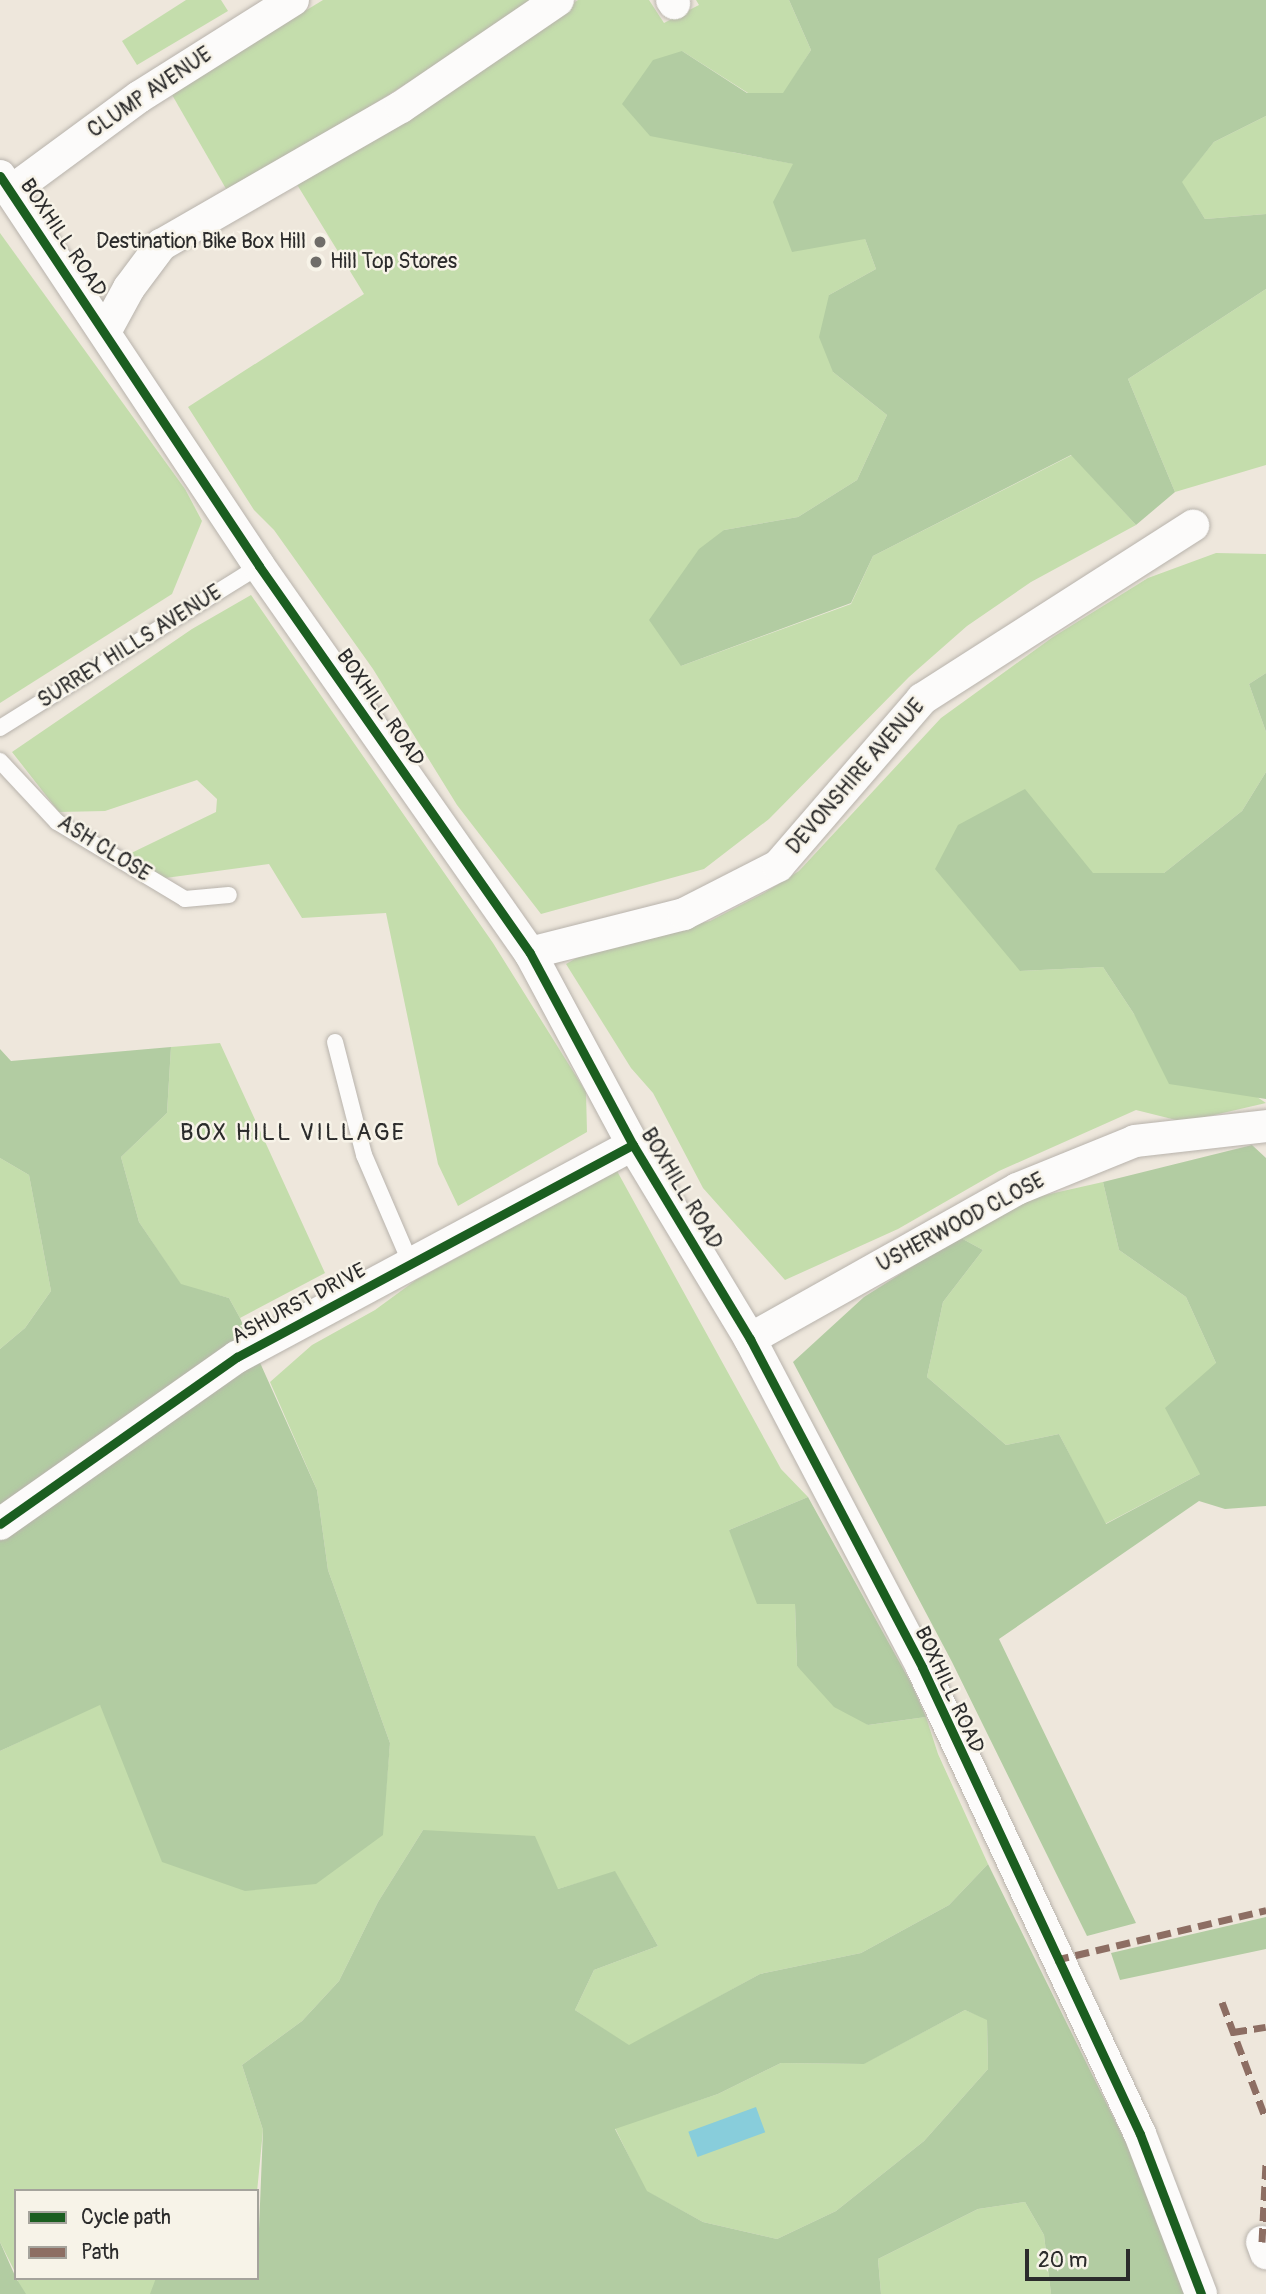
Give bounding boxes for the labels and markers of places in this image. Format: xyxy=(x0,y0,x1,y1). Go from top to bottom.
place label: Destination Bike Box Hill xyxy=(96,229,306,255)
marker: Destination Bike Box Hill xyxy=(312,234,328,250)
place label: Hill Top Stores xyxy=(330,249,457,275)
marker: Hill Top Stores xyxy=(308,254,324,270)

